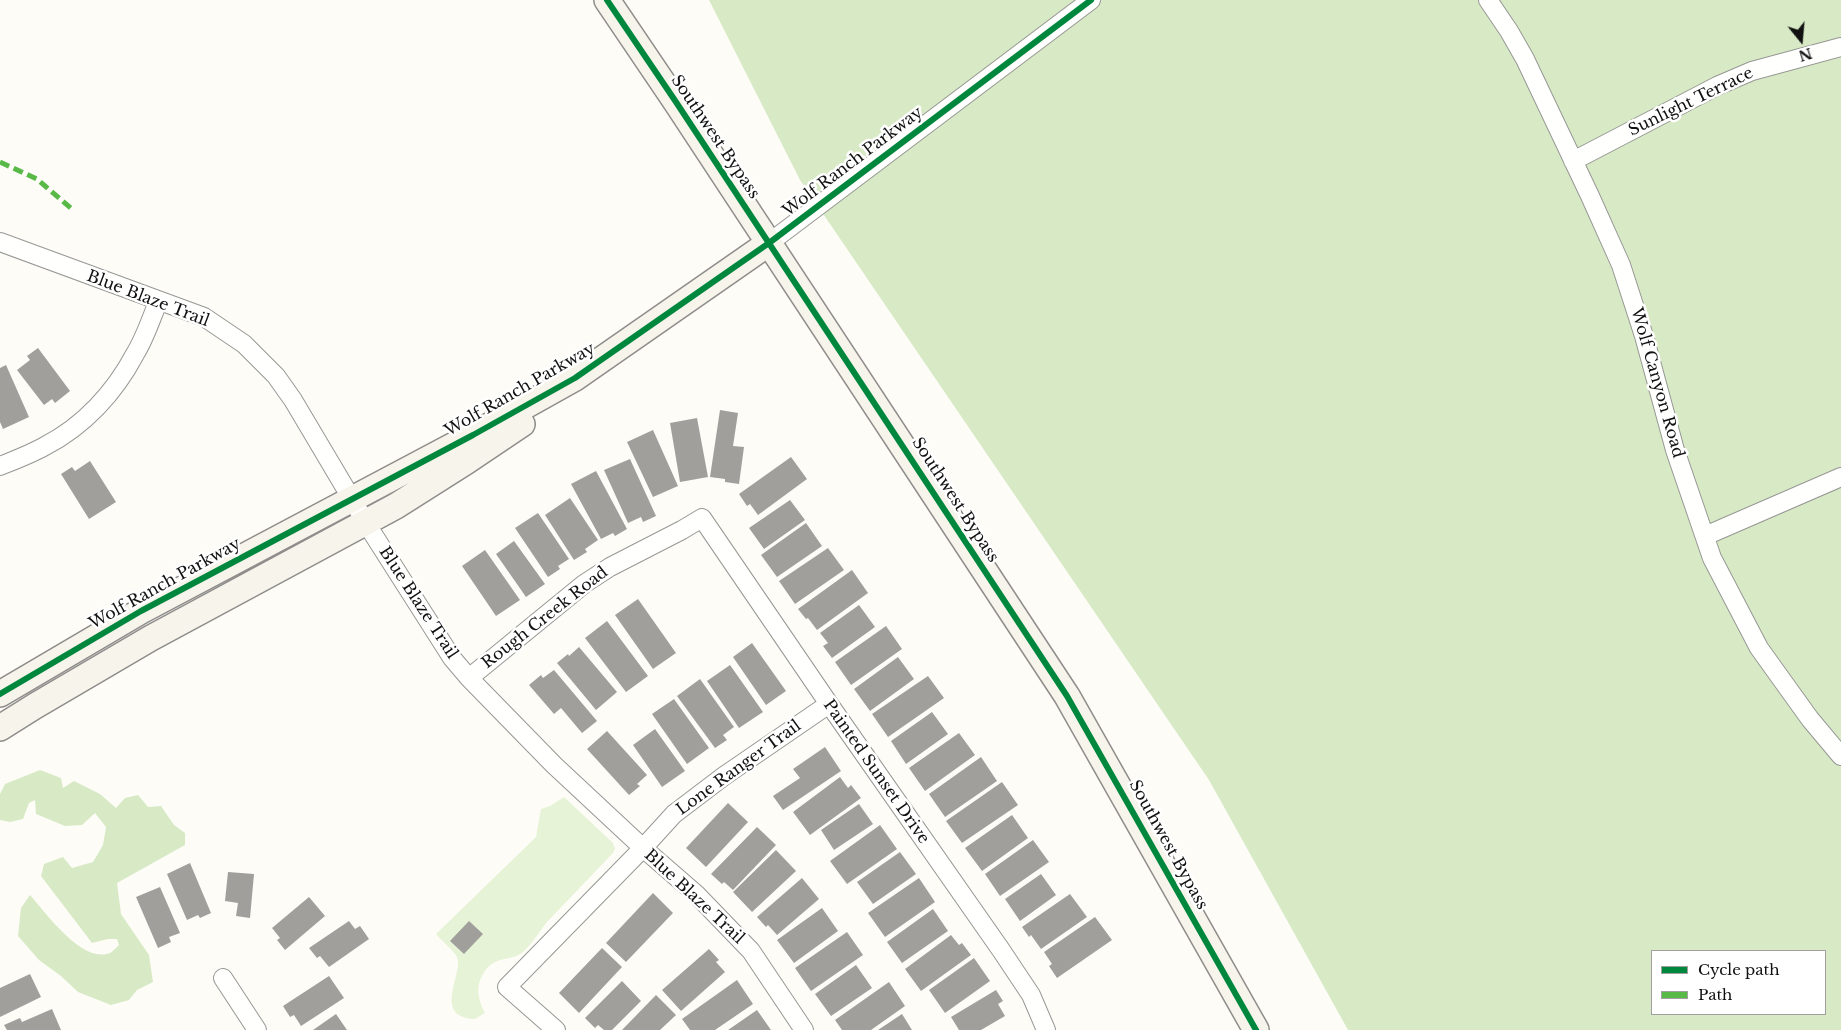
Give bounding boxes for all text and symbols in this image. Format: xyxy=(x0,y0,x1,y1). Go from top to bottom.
north arrow xyxy=(1776,15,1826,65)
text: N xyxy=(1796,44,1814,65)
street label: Sunlight Terrace xyxy=(1626,64,1756,140)
street label: Southwest Bypass xyxy=(666,71,764,203)
street label: Wolf Ranch Parkway xyxy=(779,103,927,221)
street label: Blue Blaze Trail xyxy=(84,267,212,331)
street label: Wolf Canyon Road xyxy=(1626,306,1688,460)
street label: Wolf Ranch Parkway xyxy=(441,339,599,441)
street label: Southwest Bypass xyxy=(907,434,1003,566)
street label: Wolf Ranch Parkway xyxy=(86,534,244,634)
street label: Blue Blaze Trail xyxy=(375,543,461,663)
street label: Rough Creek Road xyxy=(478,563,612,673)
street label: Painted Sunset Drive xyxy=(819,696,933,848)
street label: Lone Ranger Trail xyxy=(673,716,805,820)
street label: Southwest Bypass xyxy=(1124,777,1212,913)
street label: Blue Blaze Trail xyxy=(640,846,748,948)
legend xyxy=(1651,950,1826,1015)
text: Cycle path xyxy=(1698,960,1780,979)
text: Path xyxy=(1698,985,1732,1004)

